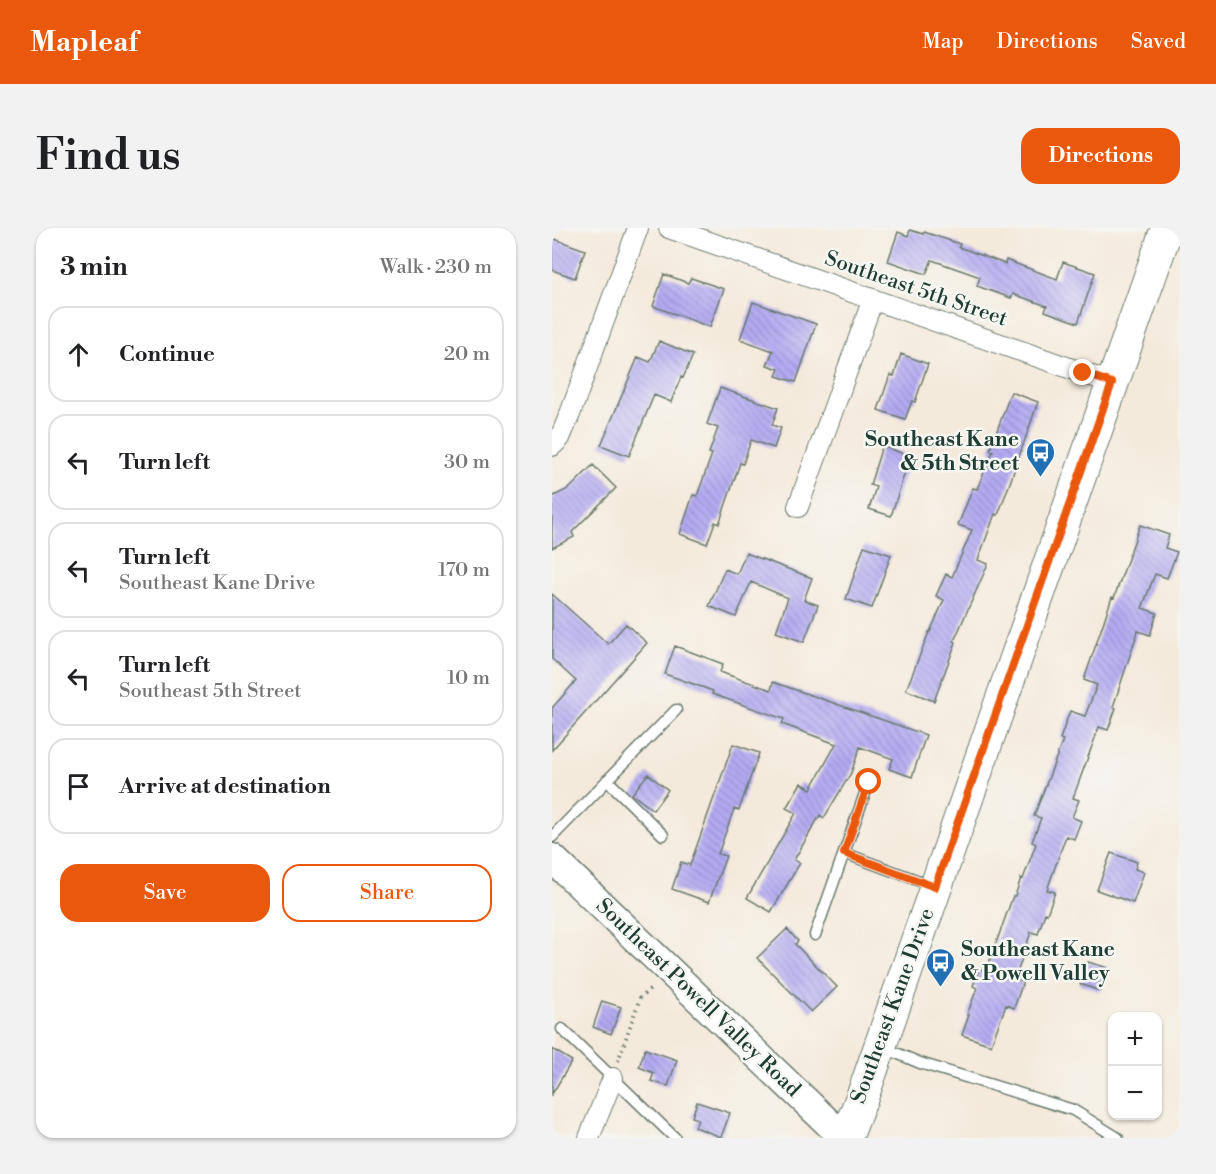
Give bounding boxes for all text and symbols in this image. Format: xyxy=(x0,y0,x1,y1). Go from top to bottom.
text: Mapleaf xyxy=(30,25,138,60)
text: Map xyxy=(922,29,964,55)
text: Directions xyxy=(997,29,1098,55)
text: Saved xyxy=(1131,29,1186,55)
button: Directions xyxy=(1021,128,1180,184)
text: Find us xyxy=(36,130,180,183)
street label: Southeast 5th Street xyxy=(821,246,1011,333)
text: 3 min xyxy=(60,251,128,283)
text: Walk · 230 m xyxy=(380,255,492,280)
icon: ahead xyxy=(62,338,95,371)
text: Continue xyxy=(119,341,215,368)
text: 20 m xyxy=(444,342,490,367)
route end xyxy=(1069,359,1095,385)
place label: Southeast Kane & 5th Street xyxy=(865,427,1020,477)
bus stop icon: Southeast Kane & 5th Street xyxy=(1024,436,1056,478)
icon: left xyxy=(62,446,95,479)
text: Turn left xyxy=(119,449,210,476)
text: 30 m xyxy=(444,450,490,475)
text: Turn left xyxy=(119,544,210,571)
icon: left xyxy=(62,554,95,587)
text: 170 m xyxy=(438,558,490,583)
text: Southeast Kane Drive xyxy=(119,571,315,596)
text: Turn left xyxy=(119,652,210,679)
icon: left xyxy=(62,662,95,695)
text: 10 m xyxy=(447,666,490,691)
text: Southeast 5th Street xyxy=(119,679,301,704)
route start xyxy=(855,768,881,794)
icon: arrive xyxy=(62,770,95,803)
text: Arrive at destination xyxy=(119,773,331,800)
button: Save xyxy=(60,864,270,922)
button: Share xyxy=(282,864,492,922)
street label: Southeast Powell Valley Road xyxy=(590,893,806,1103)
street label: Southeast Kane Drive xyxy=(846,905,940,1107)
place label: Southeast Kane & Powell Valley xyxy=(961,937,1115,987)
bus stop icon: Southeast Kane & Powell Valley xyxy=(924,946,956,988)
map controls xyxy=(1108,1012,1162,1120)
button: + xyxy=(1108,1012,1162,1066)
button: − xyxy=(1108,1066,1162,1120)

